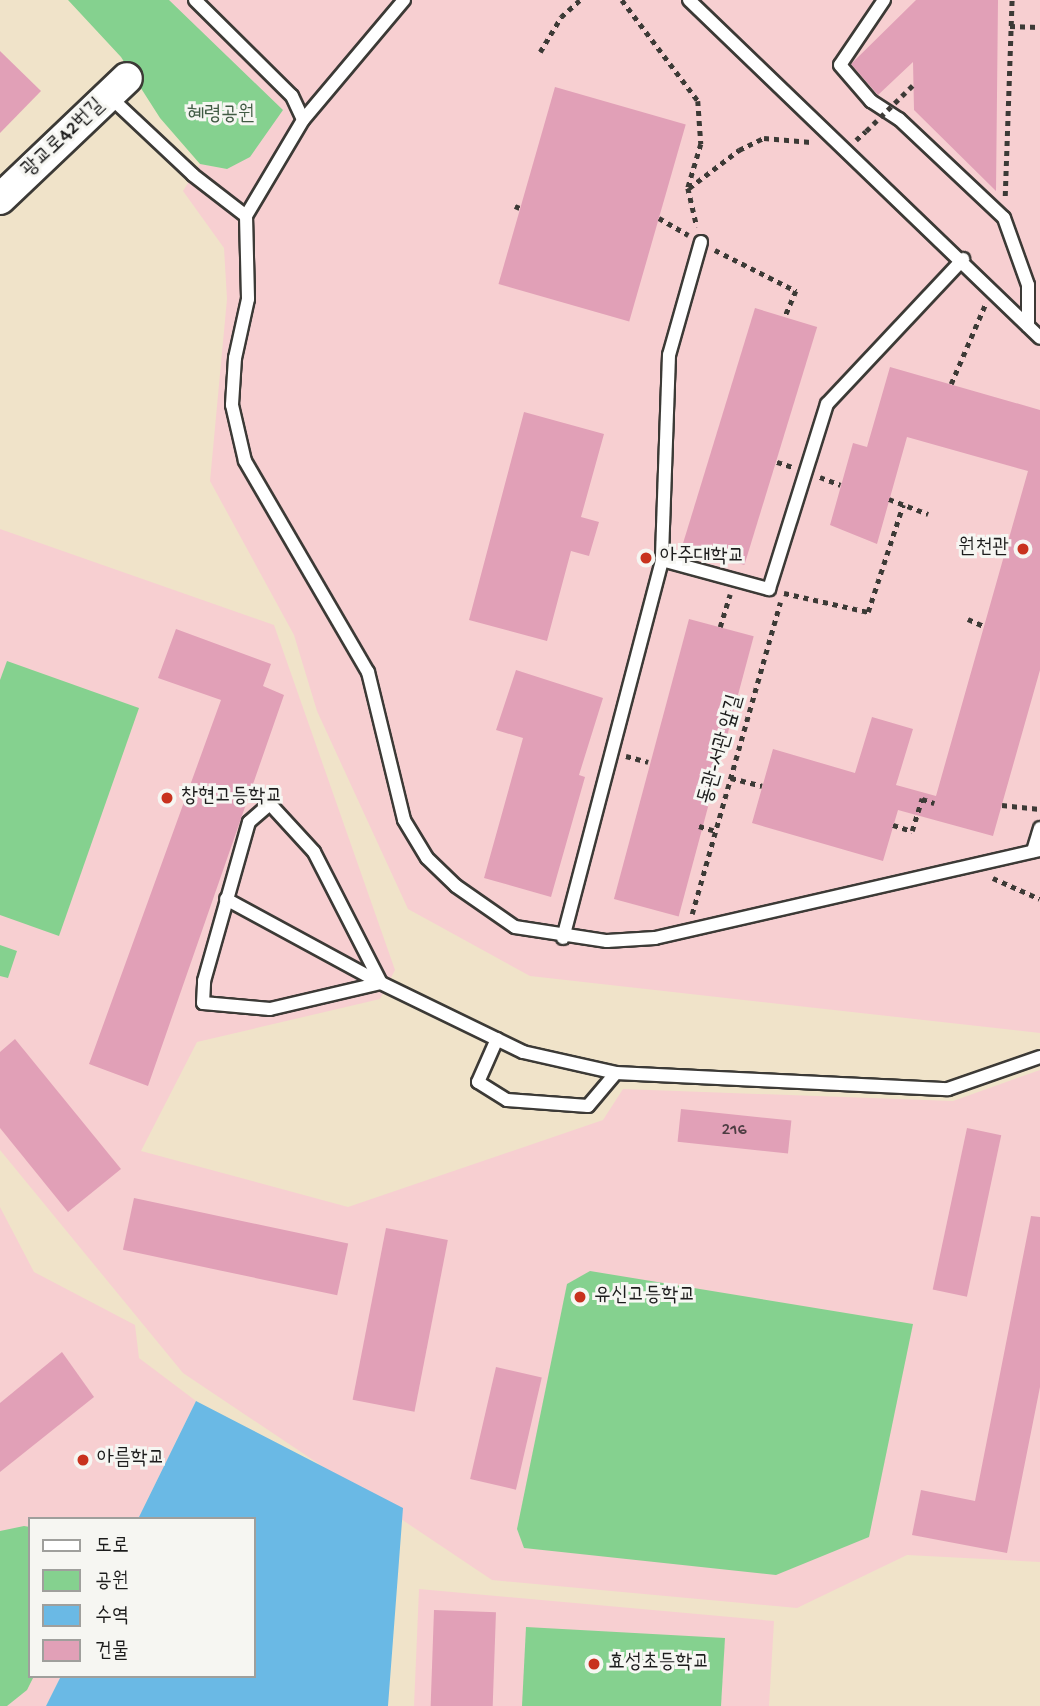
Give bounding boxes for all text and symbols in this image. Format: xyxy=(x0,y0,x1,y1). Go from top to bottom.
street label: 광교로42번길 xyxy=(17,94,111,184)
park label: 혜령공원 xyxy=(187,103,255,129)
place label: 원천관 xyxy=(958,536,1009,562)
marker: 원천관 xyxy=(1015,541,1031,557)
place label: 아주대학교 xyxy=(660,545,744,571)
marker: 아주대학교 xyxy=(638,550,654,566)
street label: 동관-서관 앞길 xyxy=(694,692,750,808)
place label: 창현고등학교 xyxy=(181,785,282,811)
marker: 창현고등학교 xyxy=(159,790,175,806)
house number: 216 xyxy=(721,1120,747,1142)
place label: 유신고등학교 xyxy=(594,1284,695,1310)
marker: 유신고등학교 xyxy=(572,1289,588,1305)
place label: 아름학교 xyxy=(97,1447,165,1473)
marker: 아름학교 xyxy=(75,1452,91,1468)
legend xyxy=(28,1517,256,1678)
text: 도로 xyxy=(95,1535,129,1560)
text: 공원 xyxy=(95,1570,129,1595)
text: 수역 xyxy=(95,1605,129,1630)
text: 건물 xyxy=(95,1640,129,1665)
place label: 효성초등학교 xyxy=(608,1651,709,1677)
marker: 효성초등학교 xyxy=(586,1656,602,1672)

